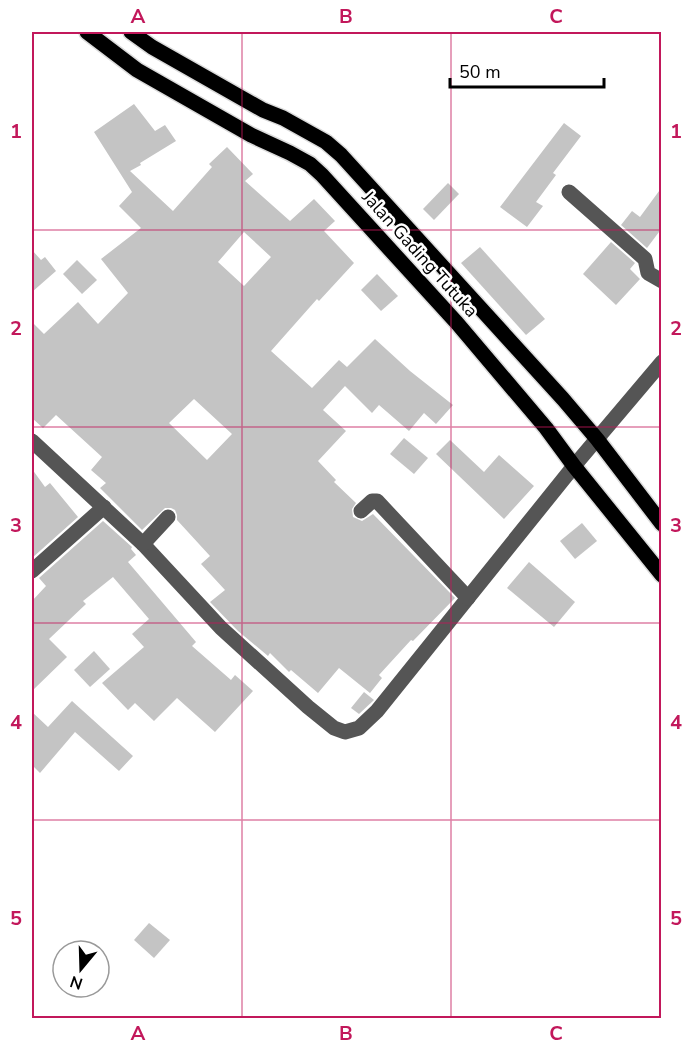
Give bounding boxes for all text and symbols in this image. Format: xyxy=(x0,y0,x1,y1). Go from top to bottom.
text: A xyxy=(131,3,146,30)
text: B xyxy=(339,3,353,30)
text: C xyxy=(549,3,563,30)
scale bar xyxy=(450,51,604,89)
text: 50 m xyxy=(459,60,501,84)
text: 1 xyxy=(10,118,22,145)
text: 1 xyxy=(670,118,682,145)
street label: Jalan Gading Tutuka xyxy=(356,185,483,322)
text: 2 xyxy=(10,315,22,342)
text: 2 xyxy=(670,315,682,342)
text: 3 xyxy=(10,512,22,539)
text: 3 xyxy=(670,512,682,539)
text: 4 xyxy=(10,709,22,736)
text: 4 xyxy=(670,709,682,736)
text: 5 xyxy=(10,905,22,932)
text: 5 xyxy=(670,905,682,932)
north arrow xyxy=(51,939,111,999)
text: N xyxy=(67,970,86,995)
text: A xyxy=(131,1020,146,1047)
text: B xyxy=(339,1020,353,1047)
text: C xyxy=(549,1020,563,1047)

